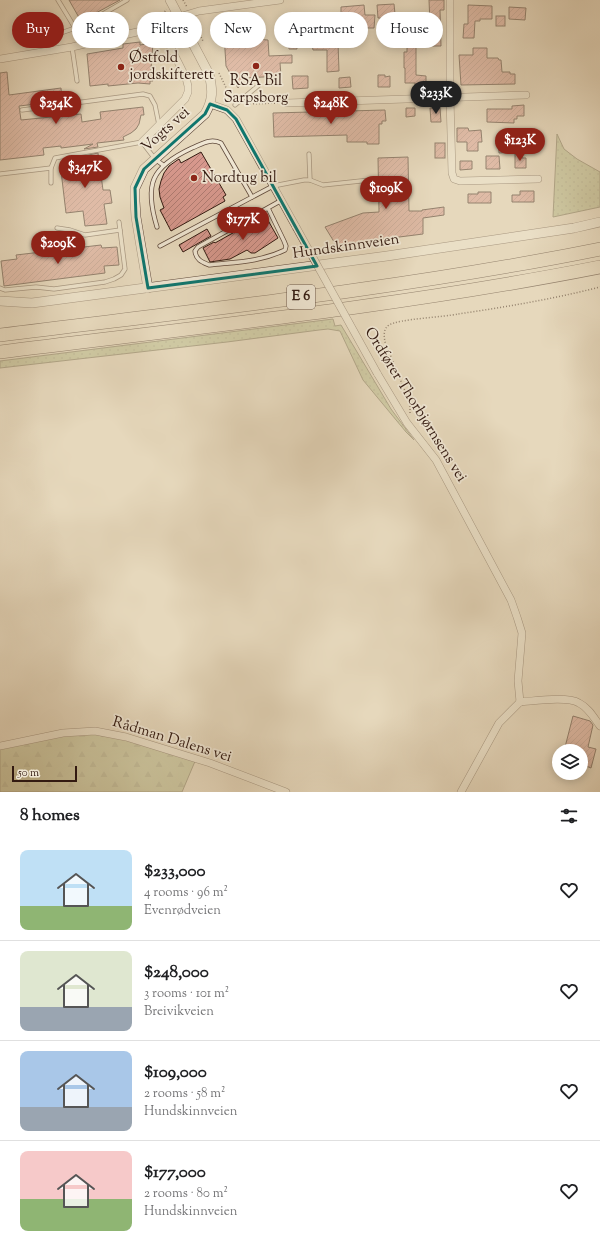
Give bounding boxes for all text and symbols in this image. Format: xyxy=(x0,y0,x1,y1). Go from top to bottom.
chip: Buy xyxy=(12,12,64,48)
chip: Rent xyxy=(72,12,129,48)
chip: Filters xyxy=(137,12,202,48)
chip: New xyxy=(210,12,266,48)
chip: Apartment xyxy=(274,12,368,48)
chip: House xyxy=(376,12,443,48)
place label: Østfold jordskifterett xyxy=(129,48,214,86)
marker: RSA Bil Sarpsborg xyxy=(251,61,261,71)
marker: Østfold jordskifterett xyxy=(116,62,126,72)
place label: RSA Bil Sarpsborg xyxy=(224,71,288,109)
pin: $233K xyxy=(408,81,464,115)
text: $233K xyxy=(420,85,452,103)
pin: $254K xyxy=(28,91,84,125)
pin: $248K xyxy=(303,91,359,125)
text: $254K xyxy=(39,95,73,113)
text: $248K xyxy=(313,95,349,113)
street label: Vogts vei xyxy=(137,102,195,158)
pin: $123K xyxy=(492,128,548,162)
text: $123K xyxy=(504,132,536,150)
pin: $347K xyxy=(57,155,113,189)
text: $347K xyxy=(68,159,102,177)
place label: Nordtug bil xyxy=(202,168,277,189)
marker: Nordtug bil xyxy=(189,173,199,183)
pin: $109K xyxy=(358,176,414,210)
text: $109K xyxy=(369,180,403,198)
pin: $177K xyxy=(215,207,271,241)
text: $177K xyxy=(226,211,260,229)
street label: Hundskinnveien xyxy=(291,229,401,265)
pin: $209K xyxy=(30,231,86,265)
text: $209K xyxy=(40,235,76,253)
road number: E 6 xyxy=(287,285,315,309)
street label: Ordfører Thorbjørnsens vei xyxy=(359,324,471,486)
street label: Rådman Dalens vei xyxy=(110,712,234,768)
map controls xyxy=(552,744,588,780)
button: layers xyxy=(552,744,588,780)
scale bar xyxy=(12,764,77,783)
text: 50 m xyxy=(18,765,39,781)
text: 8 homes xyxy=(20,804,80,828)
icon: filters xyxy=(558,805,580,827)
text: $233,000 xyxy=(144,860,206,884)
icon: home xyxy=(52,866,100,914)
icon: heart xyxy=(558,879,580,901)
text: 4 rooms · 96 m² xyxy=(144,884,228,902)
text: Evenrødveien xyxy=(144,902,221,920)
text: $248,000 xyxy=(144,961,209,985)
icon: home xyxy=(52,967,100,1015)
icon: heart xyxy=(558,980,580,1002)
text: 3 rooms · 101 m² xyxy=(144,985,229,1003)
text: Breivikveien xyxy=(144,1003,214,1021)
text: $109,000 xyxy=(144,1061,207,1085)
icon: home xyxy=(52,1067,100,1115)
icon: heart xyxy=(558,1080,580,1102)
text: 2 rooms · 58 m² xyxy=(144,1085,225,1103)
text: Hundskinnveien xyxy=(144,1103,237,1121)
text: $177,000 xyxy=(144,1161,206,1185)
icon: home xyxy=(52,1167,100,1215)
icon: heart xyxy=(558,1180,580,1202)
text: 2 rooms · 80 m² xyxy=(144,1185,228,1203)
text: Hundskinnveien xyxy=(144,1203,237,1221)

